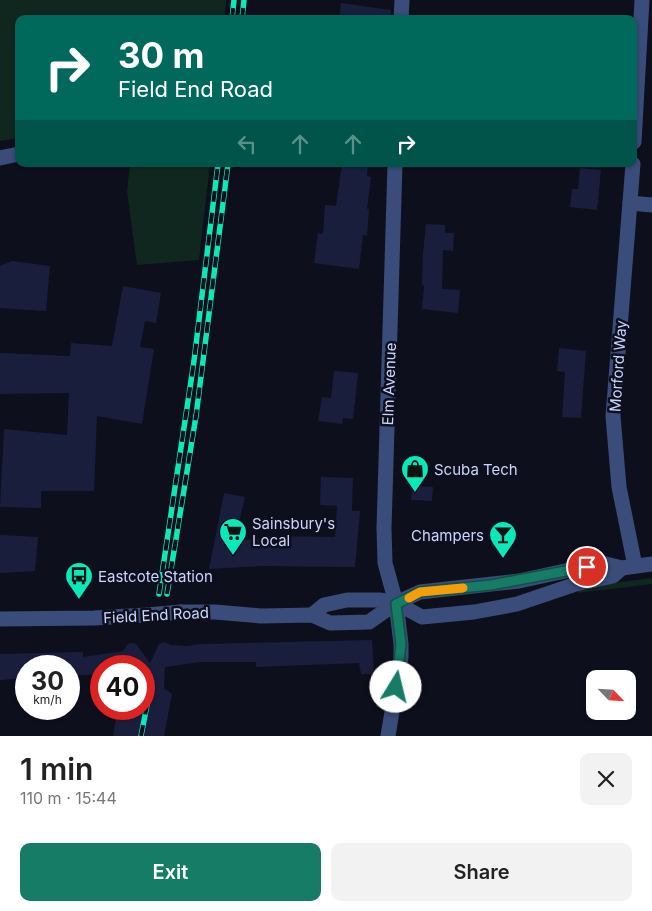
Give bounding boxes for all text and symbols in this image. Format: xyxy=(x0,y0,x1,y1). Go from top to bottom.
text: 30 m xyxy=(118,34,204,76)
icon: right xyxy=(35,35,100,100)
text: Field End Road xyxy=(118,76,273,102)
icon: left xyxy=(233,130,261,158)
icon: ahead xyxy=(286,130,314,158)
icon: ahead xyxy=(339,130,367,158)
icon: right xyxy=(392,130,420,158)
street label: Morford Way xyxy=(605,319,631,413)
street label: Elm Avenue xyxy=(378,342,400,426)
shop icon: Scuba Tech xyxy=(400,454,430,493)
place label: Scuba Tech xyxy=(434,460,518,479)
place label: Sainsbury's Local xyxy=(252,514,335,550)
supermarket icon: Sainsbury's Local xyxy=(218,517,248,556)
bar icon: Champers xyxy=(488,520,518,559)
place label: Champers xyxy=(411,526,484,545)
pin xyxy=(566,546,608,588)
icon: arrive xyxy=(573,553,601,581)
bus stop icon: Eastcote Station xyxy=(64,561,94,600)
place label: Eastcote Station xyxy=(98,567,213,586)
street label: Field End Road xyxy=(103,603,209,627)
speed limit sign: 40 xyxy=(90,655,155,720)
position arrow xyxy=(369,660,421,712)
text: 30 xyxy=(31,666,64,696)
north arrow xyxy=(586,670,636,720)
map controls xyxy=(586,670,636,720)
text: km/h xyxy=(33,692,62,707)
text: 1 min xyxy=(20,751,93,787)
button: close xyxy=(580,753,632,805)
text: 110 m · 15:44 xyxy=(20,788,117,808)
button: Exit xyxy=(20,843,321,901)
button: Share xyxy=(331,843,632,901)

